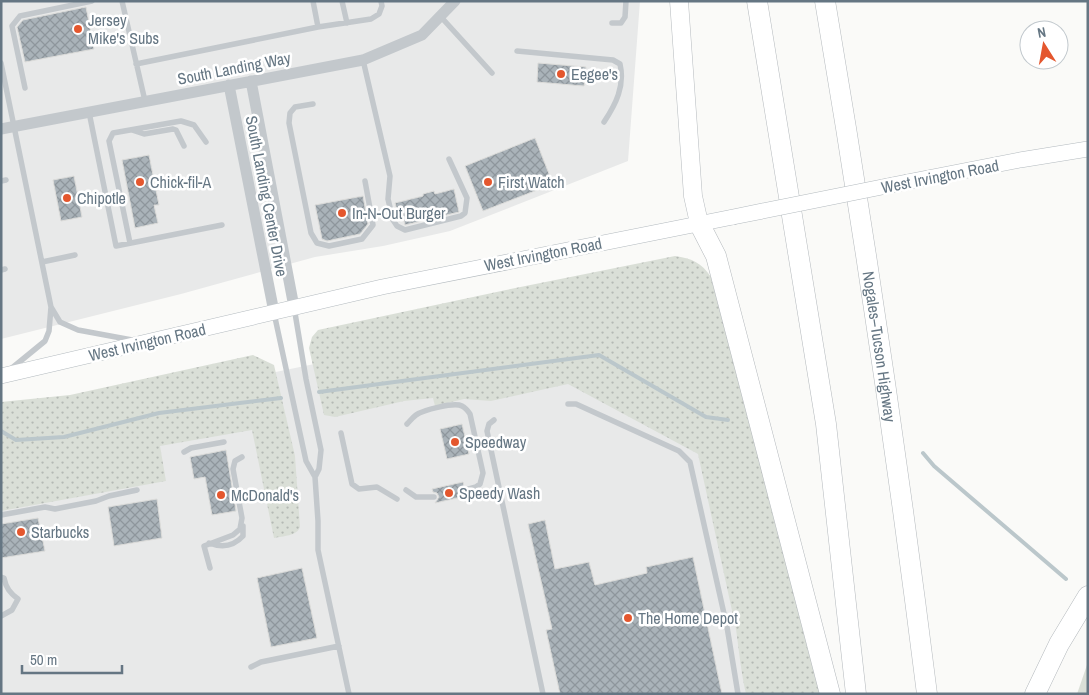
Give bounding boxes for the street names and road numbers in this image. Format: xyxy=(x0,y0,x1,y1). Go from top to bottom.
street label: South Landing Way xyxy=(176,46,293,90)
street label: South Landing Center Drive xyxy=(241,114,293,278)
street label: West Irvington Road xyxy=(879,154,1001,198)
street label: West Irvington Road xyxy=(482,232,604,276)
street label: Nogales–Tucson Highway xyxy=(858,270,902,424)
street label: West Irvington Road xyxy=(86,318,208,366)

